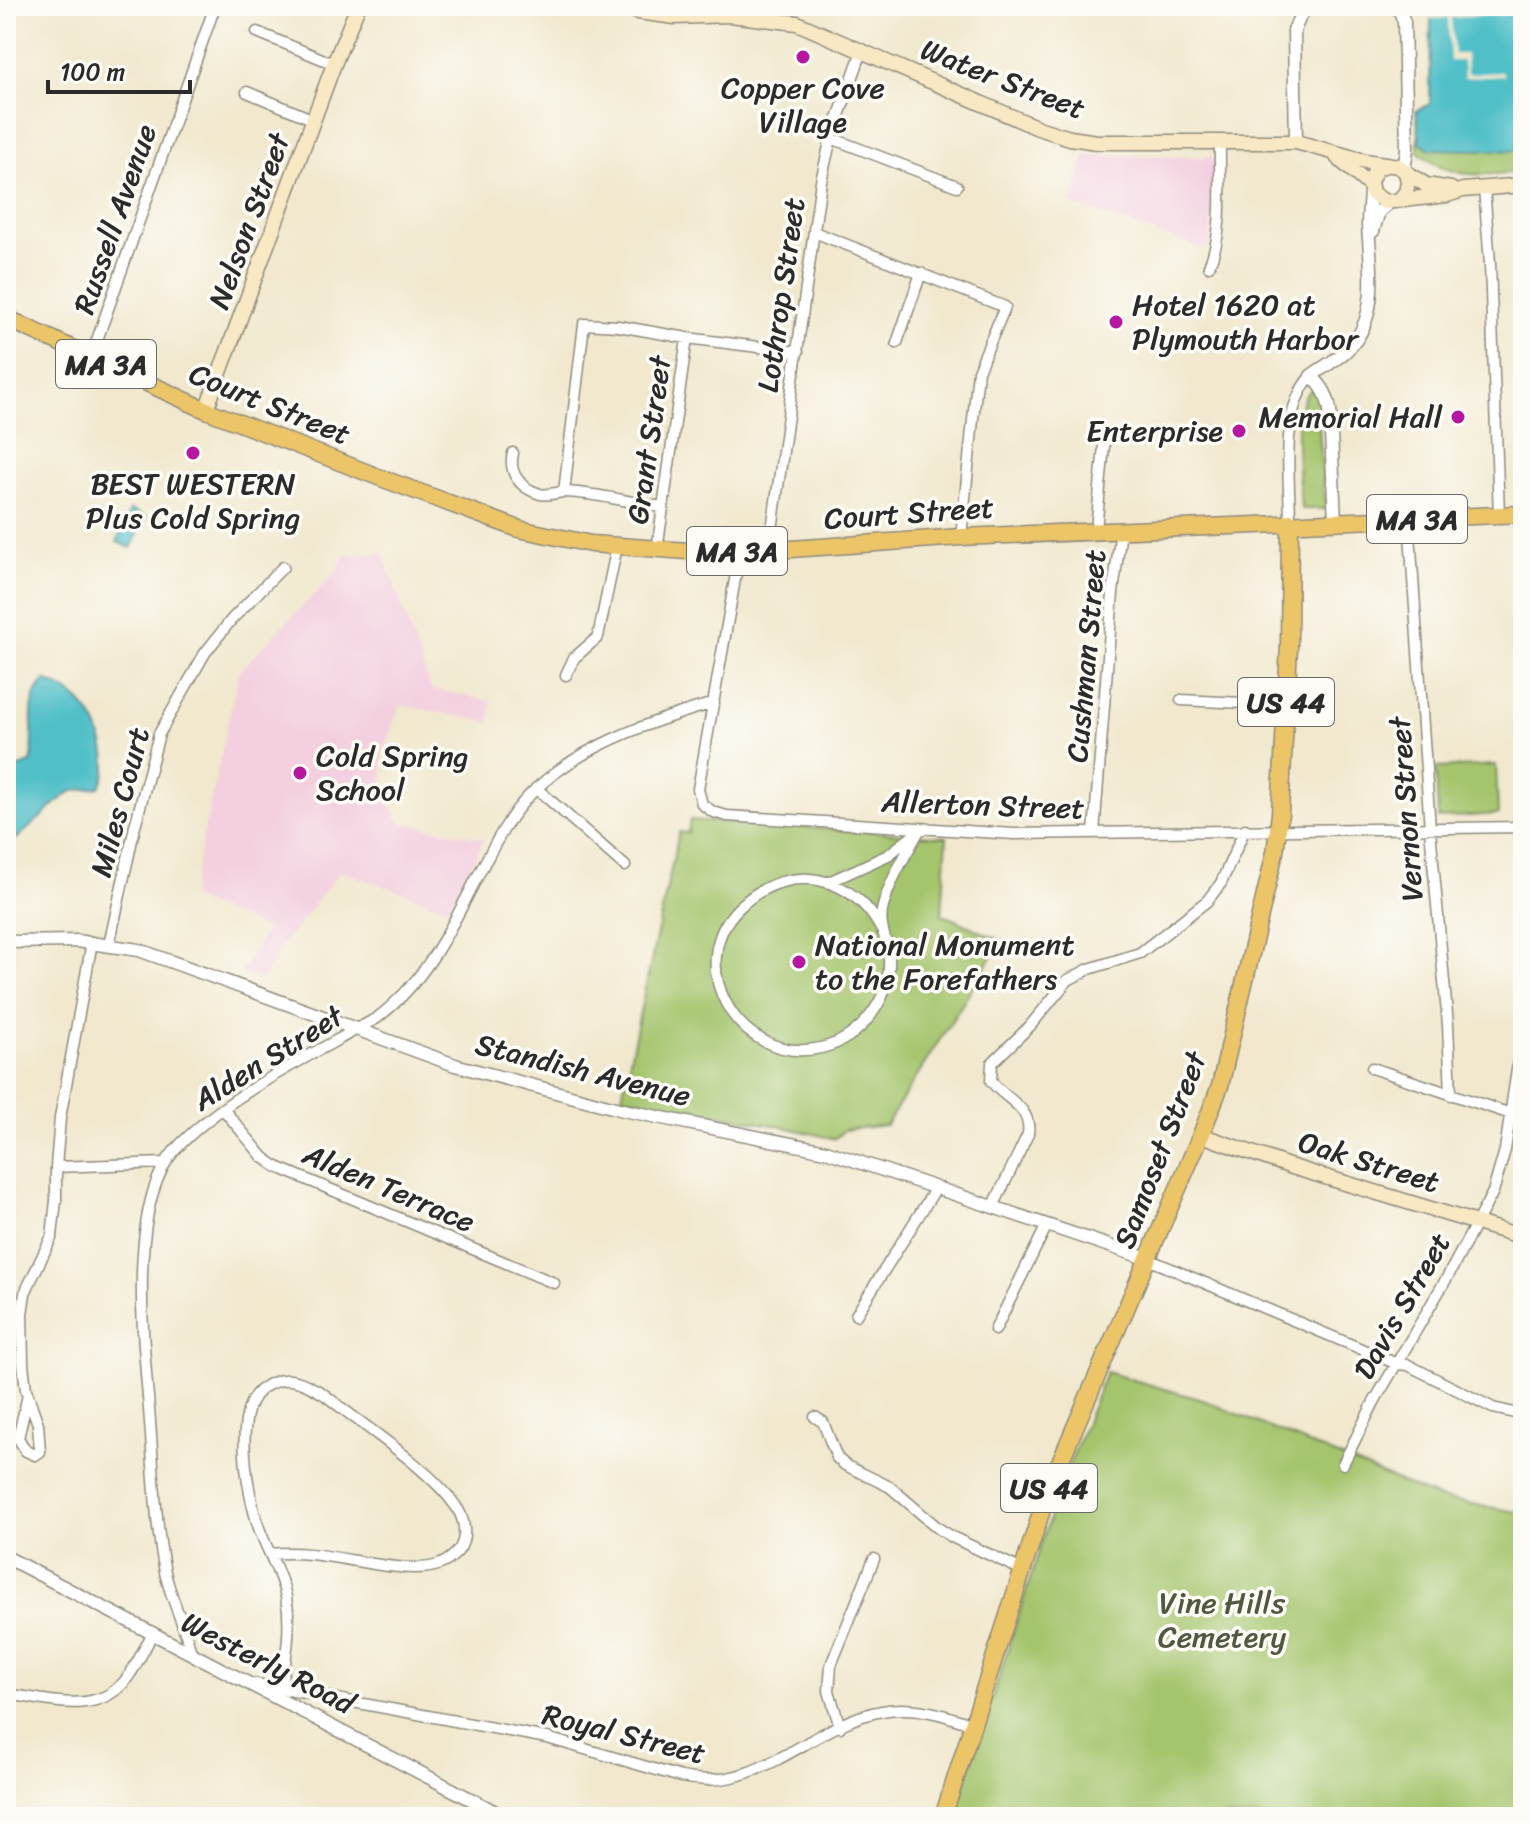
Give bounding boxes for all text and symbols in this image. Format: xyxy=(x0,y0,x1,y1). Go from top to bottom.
street label: Water Street xyxy=(913,23,1093,135)
scale bar xyxy=(48,44,190,94)
marker: Copper Cove Village xyxy=(794,48,812,66)
text: 100 m xyxy=(60,51,125,93)
place label: Copper Cove Village xyxy=(721,61,885,149)
street label: Russell Avenue xyxy=(57,117,173,321)
street label: Nelson Street xyxy=(192,123,307,317)
street label: Lothrop Street xyxy=(741,194,821,396)
place label: Hotel 1620 at Plymouth Harbor xyxy=(1132,278,1360,366)
marker: Hotel 1620 at Plymouth Harbor xyxy=(1107,313,1125,331)
road number: MA 3A xyxy=(56,340,156,388)
street label: Court Street xyxy=(181,347,359,461)
street label: Grant Street xyxy=(610,351,688,528)
place label: Memorial Hall xyxy=(1258,390,1443,444)
place label: Enterprise xyxy=(1086,404,1223,458)
marker: Memorial Hall xyxy=(1449,408,1467,426)
marker: Enterprise xyxy=(1230,422,1248,440)
marker: BEST WESTERN Plus Cold Spring xyxy=(184,444,202,462)
place label: BEST WESTERN Plus Cold Spring xyxy=(86,457,300,545)
street label: Court Street xyxy=(822,480,996,546)
road number: MA 3A xyxy=(1367,495,1467,543)
road number: MA 3A xyxy=(687,527,787,575)
street label: Cushman Street xyxy=(1050,547,1122,765)
road number: US 44 xyxy=(1238,678,1334,726)
street label: Vernon Street xyxy=(1372,713,1439,903)
street label: Miles Court xyxy=(74,721,166,883)
place label: Cold Spring School xyxy=(316,729,469,817)
marker: Cold Spring School xyxy=(291,764,309,782)
street label: Allerton Street xyxy=(880,774,1085,836)
place label: National Monument to the Forefathers xyxy=(815,918,1075,1006)
marker: National Monument to the Forefathers xyxy=(790,953,808,971)
street label: Alden Street xyxy=(181,989,356,1126)
street label: Standish Avenue xyxy=(470,1017,696,1123)
street label: Samoset Street xyxy=(1098,1042,1223,1257)
street label: Oak Street xyxy=(1292,1115,1446,1209)
street label: Alden Terrace xyxy=(293,1127,484,1249)
street label: Davis Street xyxy=(1338,1222,1466,1390)
road number: US 44 xyxy=(1001,1464,1097,1512)
park label: Vine Hills Cemetery xyxy=(1158,1576,1286,1664)
street label: Westerly Road xyxy=(172,1596,366,1731)
street label: Royal Street xyxy=(537,1688,711,1780)

